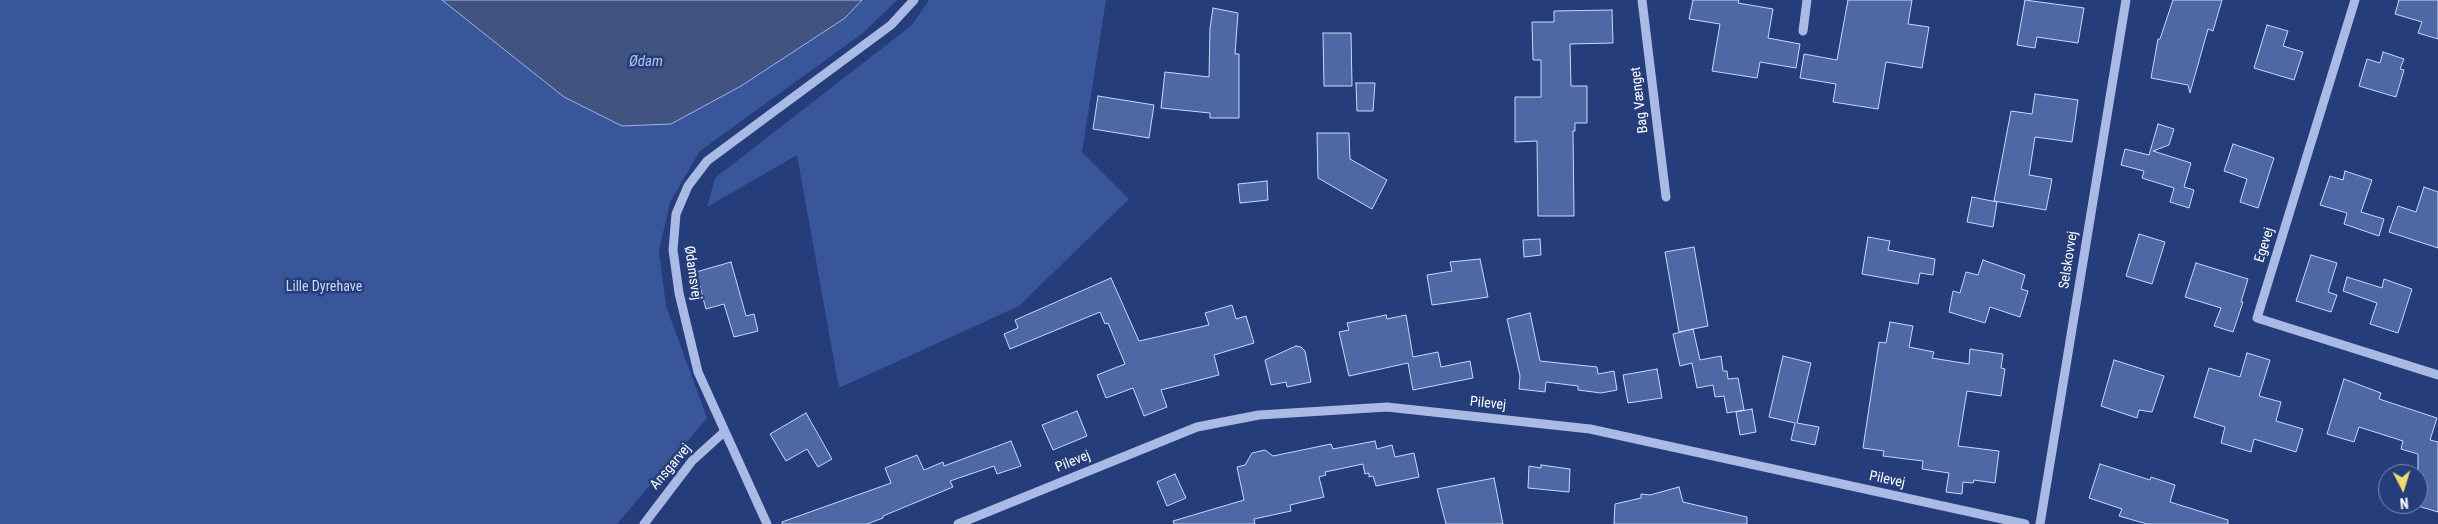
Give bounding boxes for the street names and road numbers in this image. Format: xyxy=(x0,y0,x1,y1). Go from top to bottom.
street label: Bag Vænget xyxy=(1628,66,1652,134)
street label: Egevej xyxy=(2252,225,2278,265)
street label: Selskovvej xyxy=(2056,230,2082,290)
street label: Ødamsvej xyxy=(680,245,704,301)
street label: Pilevej xyxy=(1469,394,1507,414)
street label: Ansgarvej xyxy=(647,441,695,493)
street label: Pilevej xyxy=(1053,447,1093,477)
street label: Pilevej xyxy=(1868,468,1906,492)

